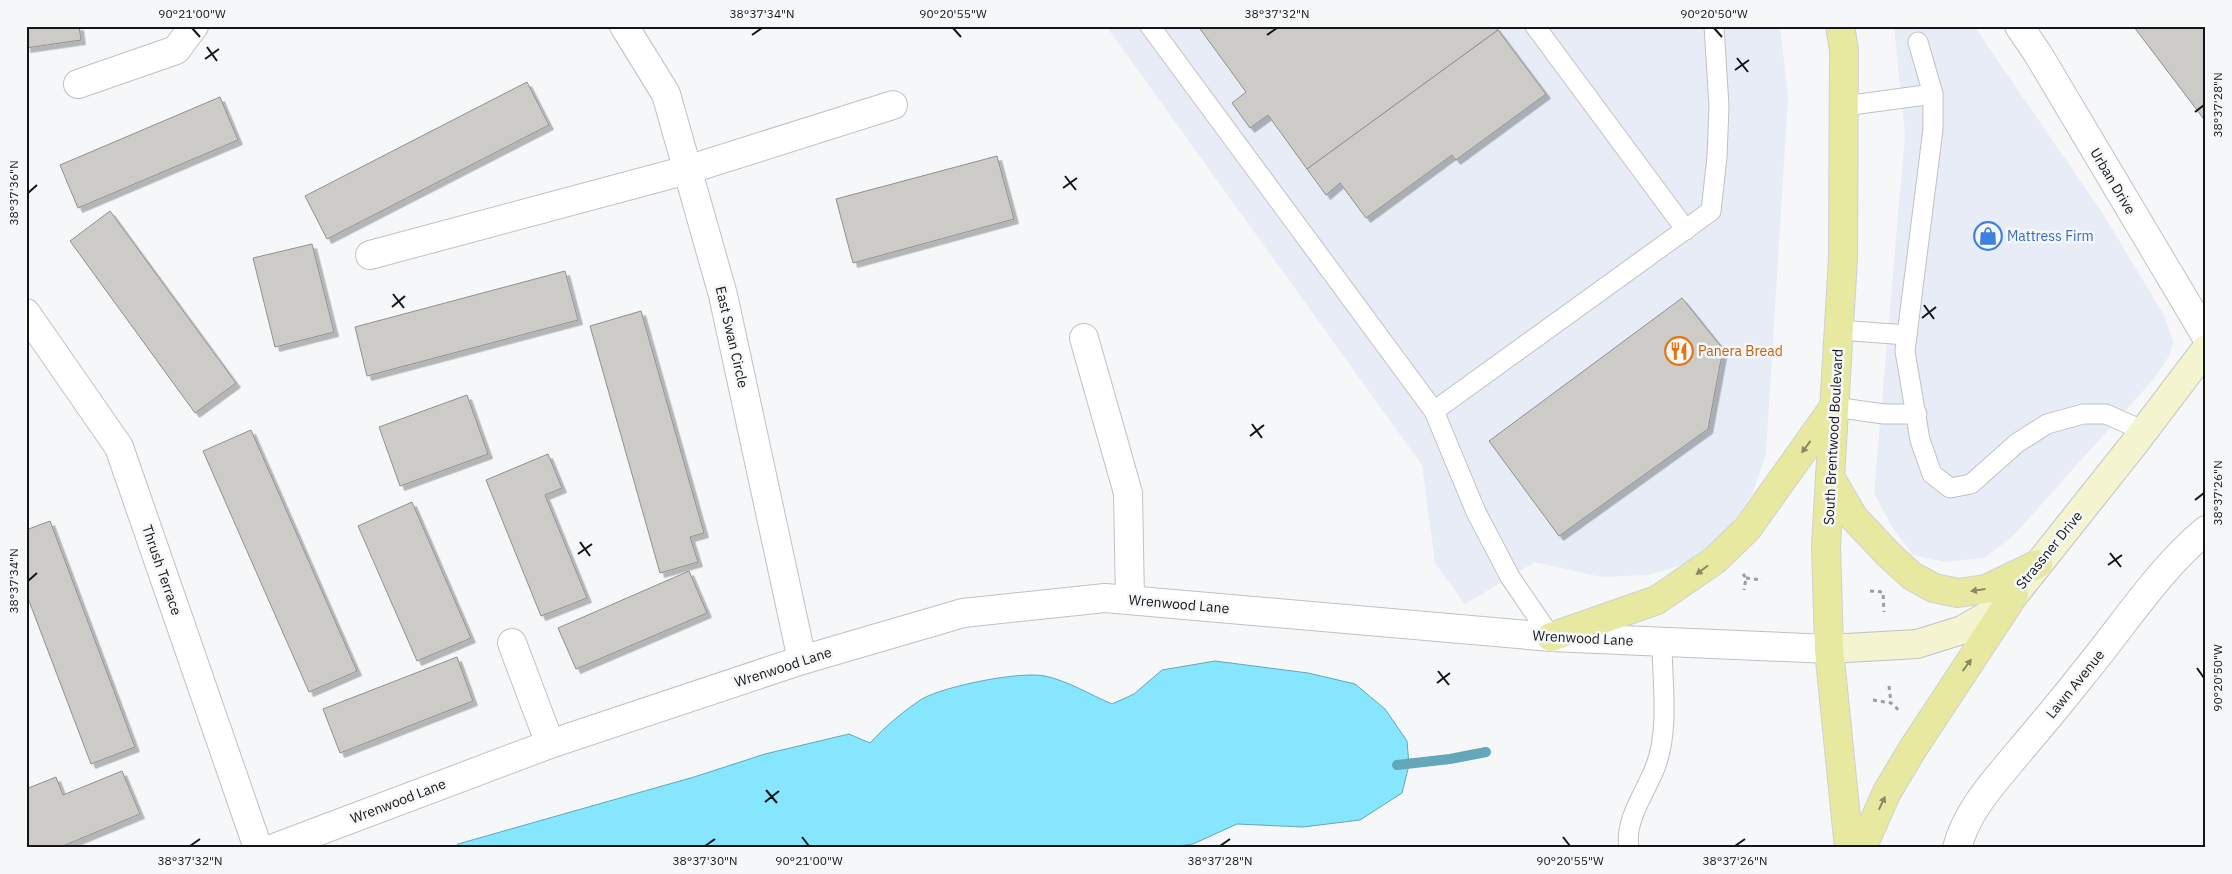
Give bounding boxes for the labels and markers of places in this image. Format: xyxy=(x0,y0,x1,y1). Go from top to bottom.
shop icon: Mattress Firm xyxy=(1973,221,2003,251)
place label: Mattress Firm xyxy=(2007,227,2094,245)
restaurant icon: Panera Bread xyxy=(1664,336,1694,366)
place label: Panera Bread xyxy=(1698,342,1783,360)

